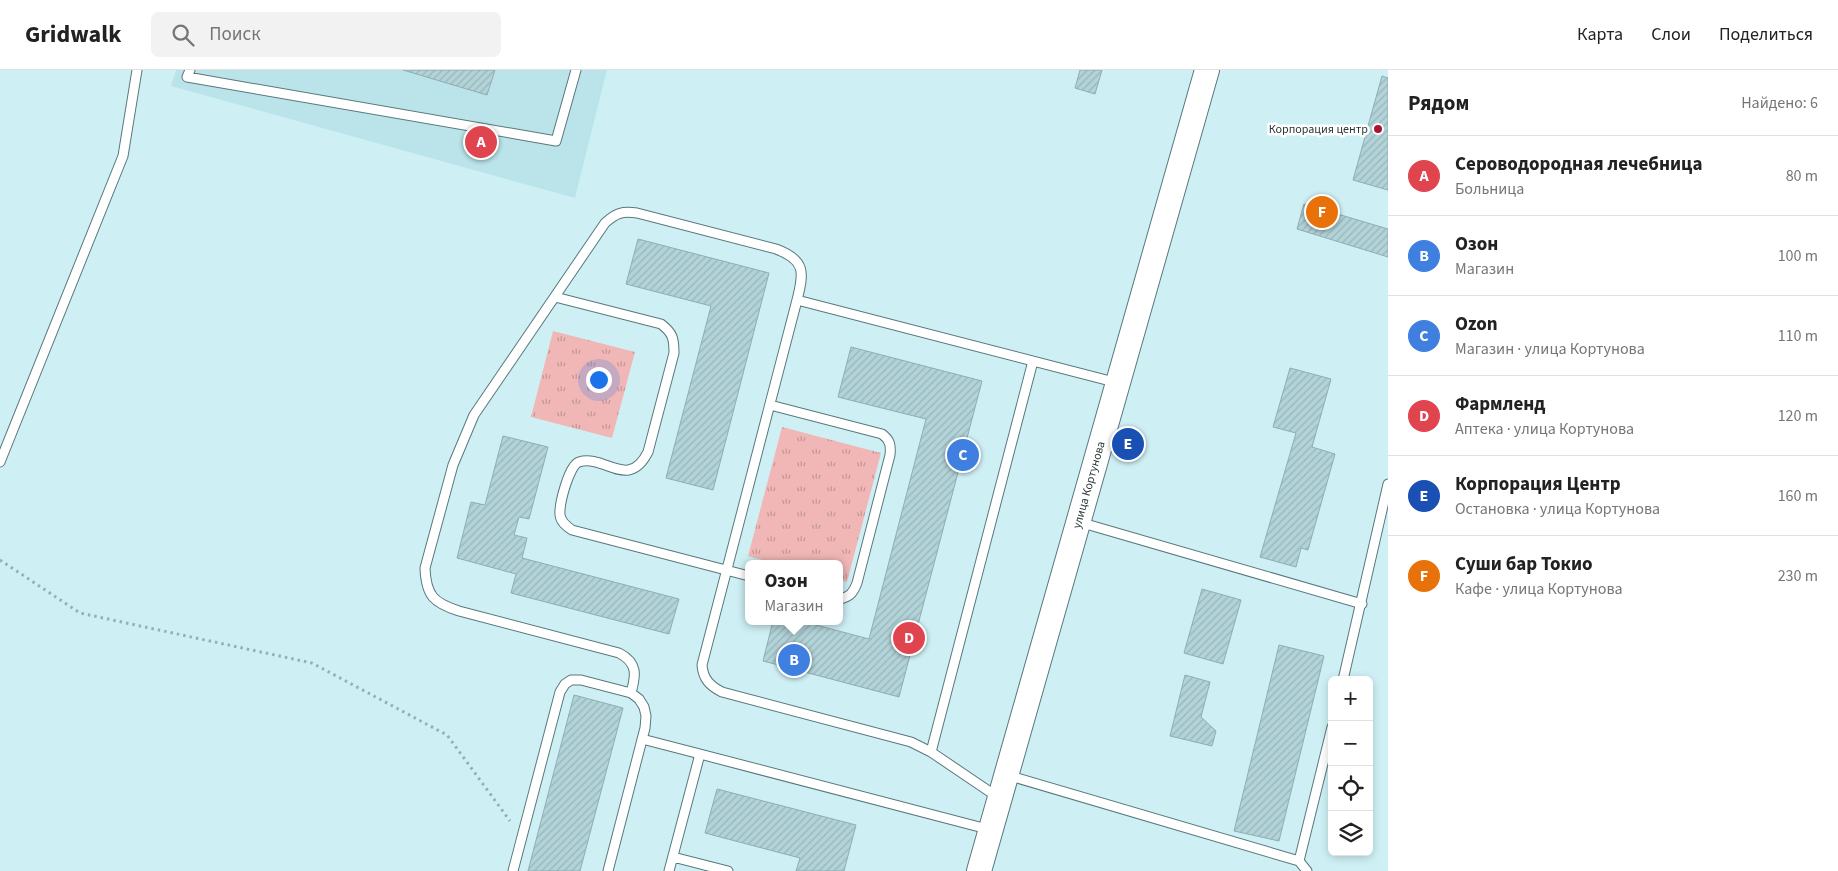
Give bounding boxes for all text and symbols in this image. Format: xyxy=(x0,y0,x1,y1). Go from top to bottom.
search box xyxy=(151,12,501,57)
text: Gridwalk xyxy=(25,17,121,52)
icon: search xyxy=(169,21,197,49)
text: Поиск xyxy=(209,21,261,48)
text: Карта xyxy=(1577,22,1623,47)
text: Слои xyxy=(1651,22,1691,47)
text: Поделиться xyxy=(1719,22,1813,47)
text: Рядом xyxy=(1408,88,1469,118)
text: Найдено: 6 xyxy=(1741,92,1818,114)
place label: Корпорация центр xyxy=(1269,121,1368,138)
pin: A xyxy=(465,123,497,161)
marker: Корпорация центр xyxy=(1372,123,1384,135)
text: Сероводородная лечебница xyxy=(1455,151,1703,178)
text: A xyxy=(1419,165,1429,187)
text: 80 m xyxy=(1786,165,1818,187)
text: Больница xyxy=(1455,178,1524,200)
pin: F xyxy=(1306,193,1338,231)
text: Озон xyxy=(1455,231,1498,258)
text: B xyxy=(1419,245,1429,267)
text: 100 m xyxy=(1778,245,1818,267)
text: Магазин xyxy=(1455,258,1514,280)
text: Ozon xyxy=(1455,311,1498,338)
text: C xyxy=(1419,325,1429,347)
text: 110 m xyxy=(1778,325,1818,347)
text: Магазин · улица Кортунова xyxy=(1455,338,1645,360)
your location xyxy=(586,367,612,393)
text: Фармленд xyxy=(1455,391,1545,418)
text: D xyxy=(1419,405,1429,427)
text: 120 m xyxy=(1778,405,1818,427)
text: Аптека · улица Кортунова xyxy=(1455,418,1634,440)
pin: E xyxy=(1112,425,1144,463)
pin: C xyxy=(947,436,979,474)
street label: улица Кортунова xyxy=(1068,439,1110,531)
text: Корпорация Центр xyxy=(1455,471,1621,498)
text: E xyxy=(1420,485,1428,507)
text: 160 m xyxy=(1778,485,1818,507)
text: Остановка · улица Кортунова xyxy=(1455,498,1660,520)
text: Суши бар Токио xyxy=(1455,551,1593,578)
popup xyxy=(745,560,843,625)
text: F xyxy=(1420,565,1428,587)
text: 230 m xyxy=(1778,565,1818,587)
text: Озон xyxy=(764,568,808,595)
text: Кафе · улица Кортунова xyxy=(1455,578,1623,600)
text: Магазин xyxy=(764,595,824,617)
pin: D xyxy=(893,619,925,657)
pin: B xyxy=(778,641,810,679)
map controls xyxy=(1328,676,1373,856)
button: + xyxy=(1328,676,1373,721)
button: − xyxy=(1328,721,1373,766)
button: locate xyxy=(1328,766,1373,811)
button: layers xyxy=(1328,811,1373,856)

